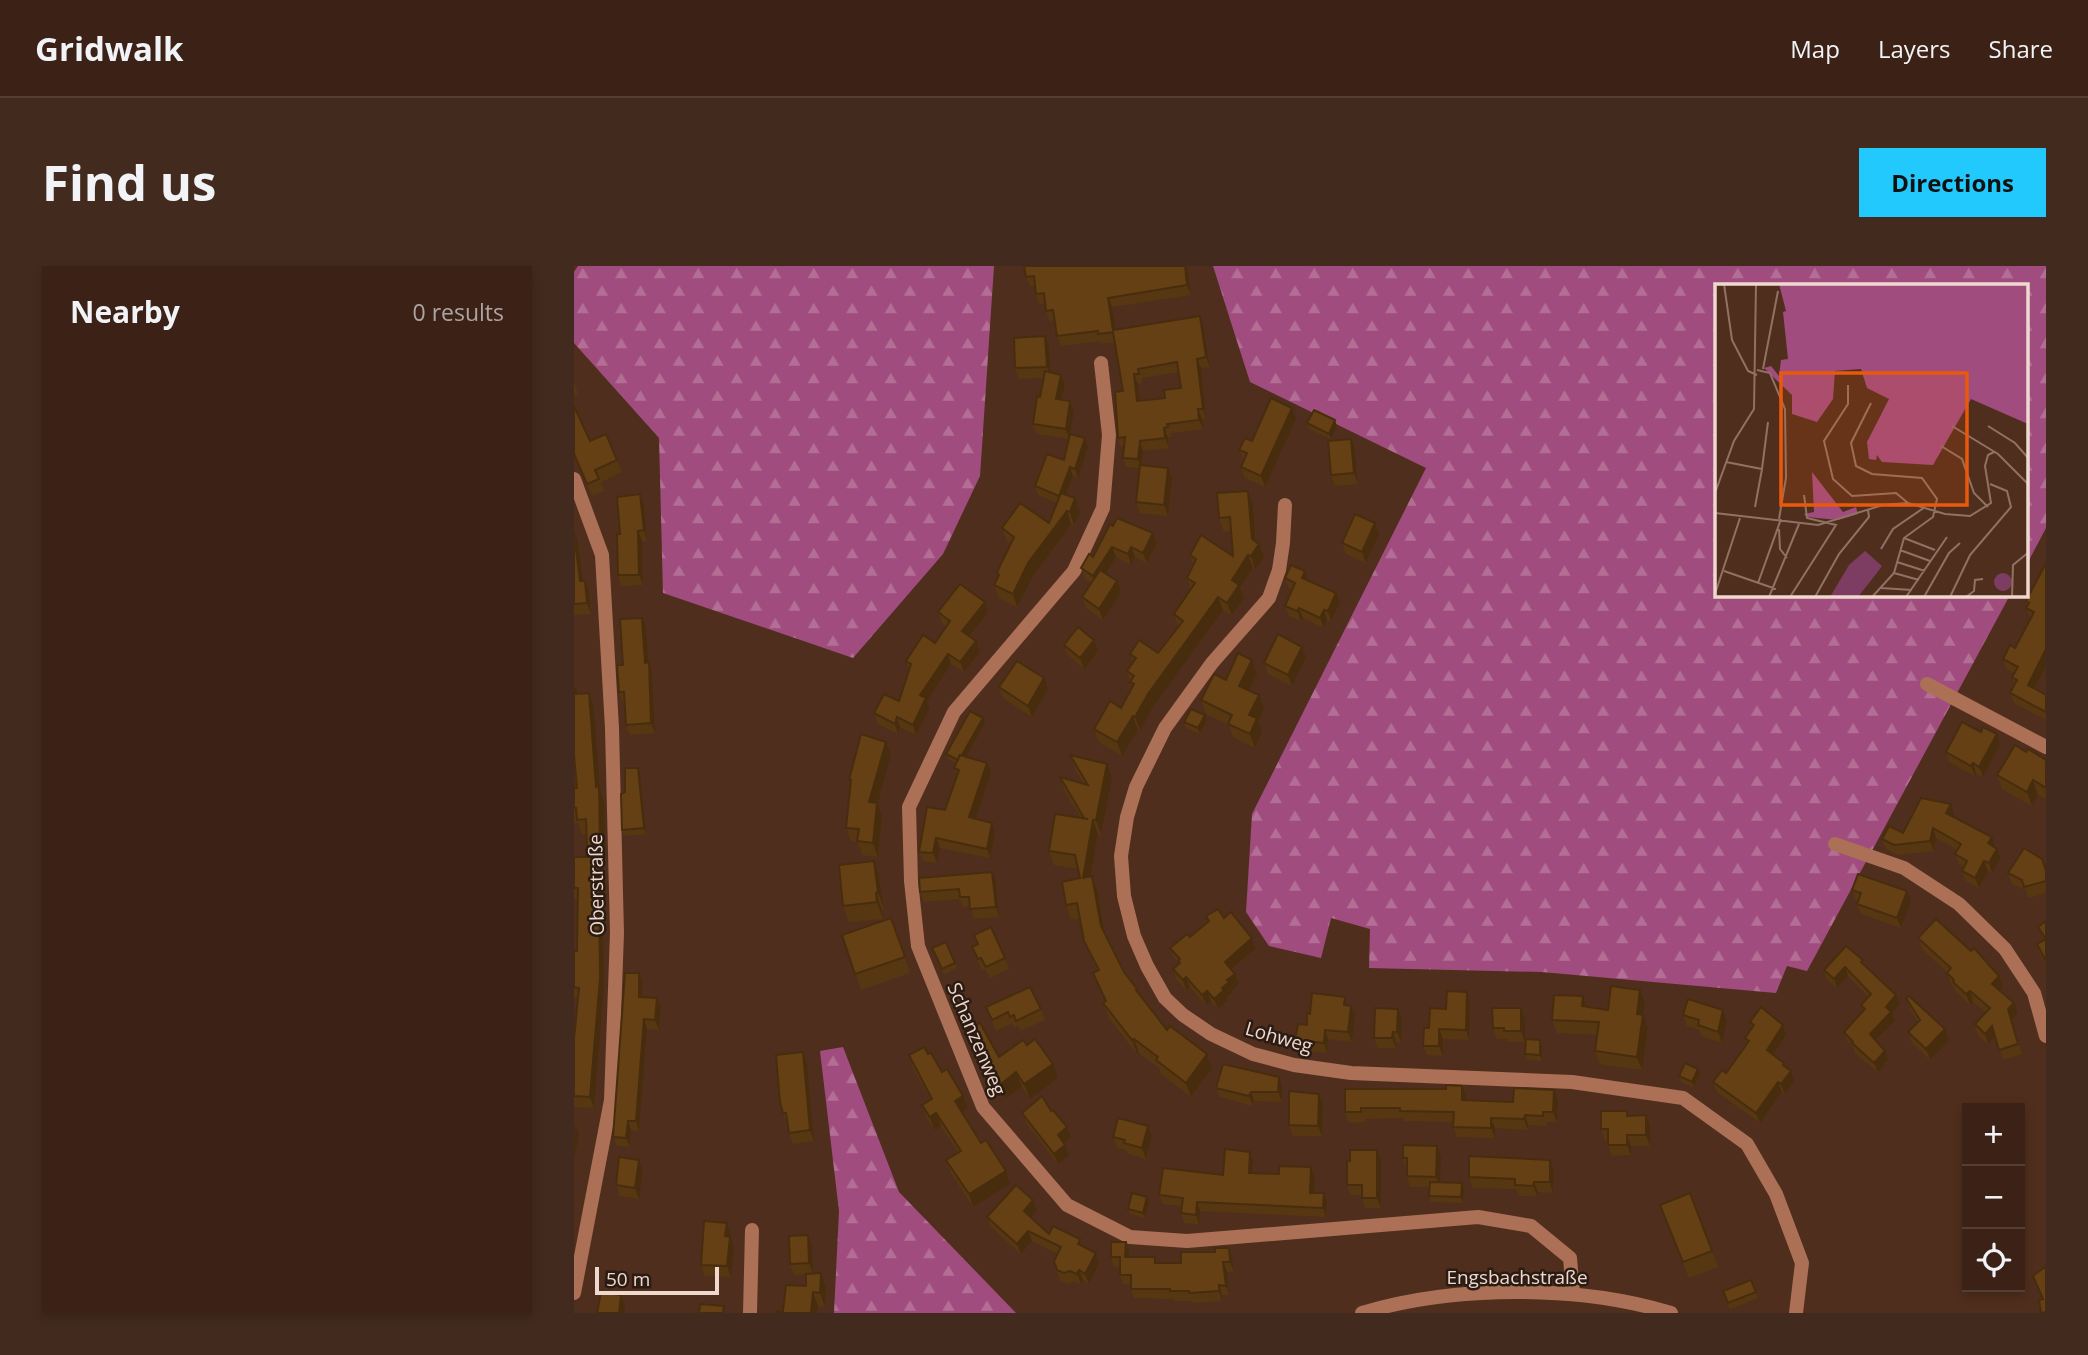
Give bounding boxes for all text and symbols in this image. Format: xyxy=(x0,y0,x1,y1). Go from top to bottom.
text: Gridwalk xyxy=(35,26,184,71)
text: Map xyxy=(1790,32,1840,65)
text: Layers xyxy=(1878,32,1951,65)
text: Share xyxy=(1989,32,2053,65)
button: Directions xyxy=(1859,148,2046,217)
text: Find us xyxy=(42,149,216,215)
inset map xyxy=(1715,284,2028,597)
text: Nearby xyxy=(70,291,180,332)
text: 0 results xyxy=(413,296,504,328)
street label: Oberstraße xyxy=(582,834,610,936)
street label: Schanzenweg xyxy=(942,979,1012,1099)
street label: Lohweg xyxy=(1242,1015,1316,1059)
map controls xyxy=(1962,1103,2025,1292)
button: + xyxy=(1962,1103,2025,1166)
button: − xyxy=(1962,1166,2025,1229)
button: locate xyxy=(1962,1229,2025,1292)
scale bar xyxy=(595,1264,719,1296)
street label: Engsbachstraße xyxy=(1446,1264,1588,1290)
text: 50 m xyxy=(606,1266,650,1292)

